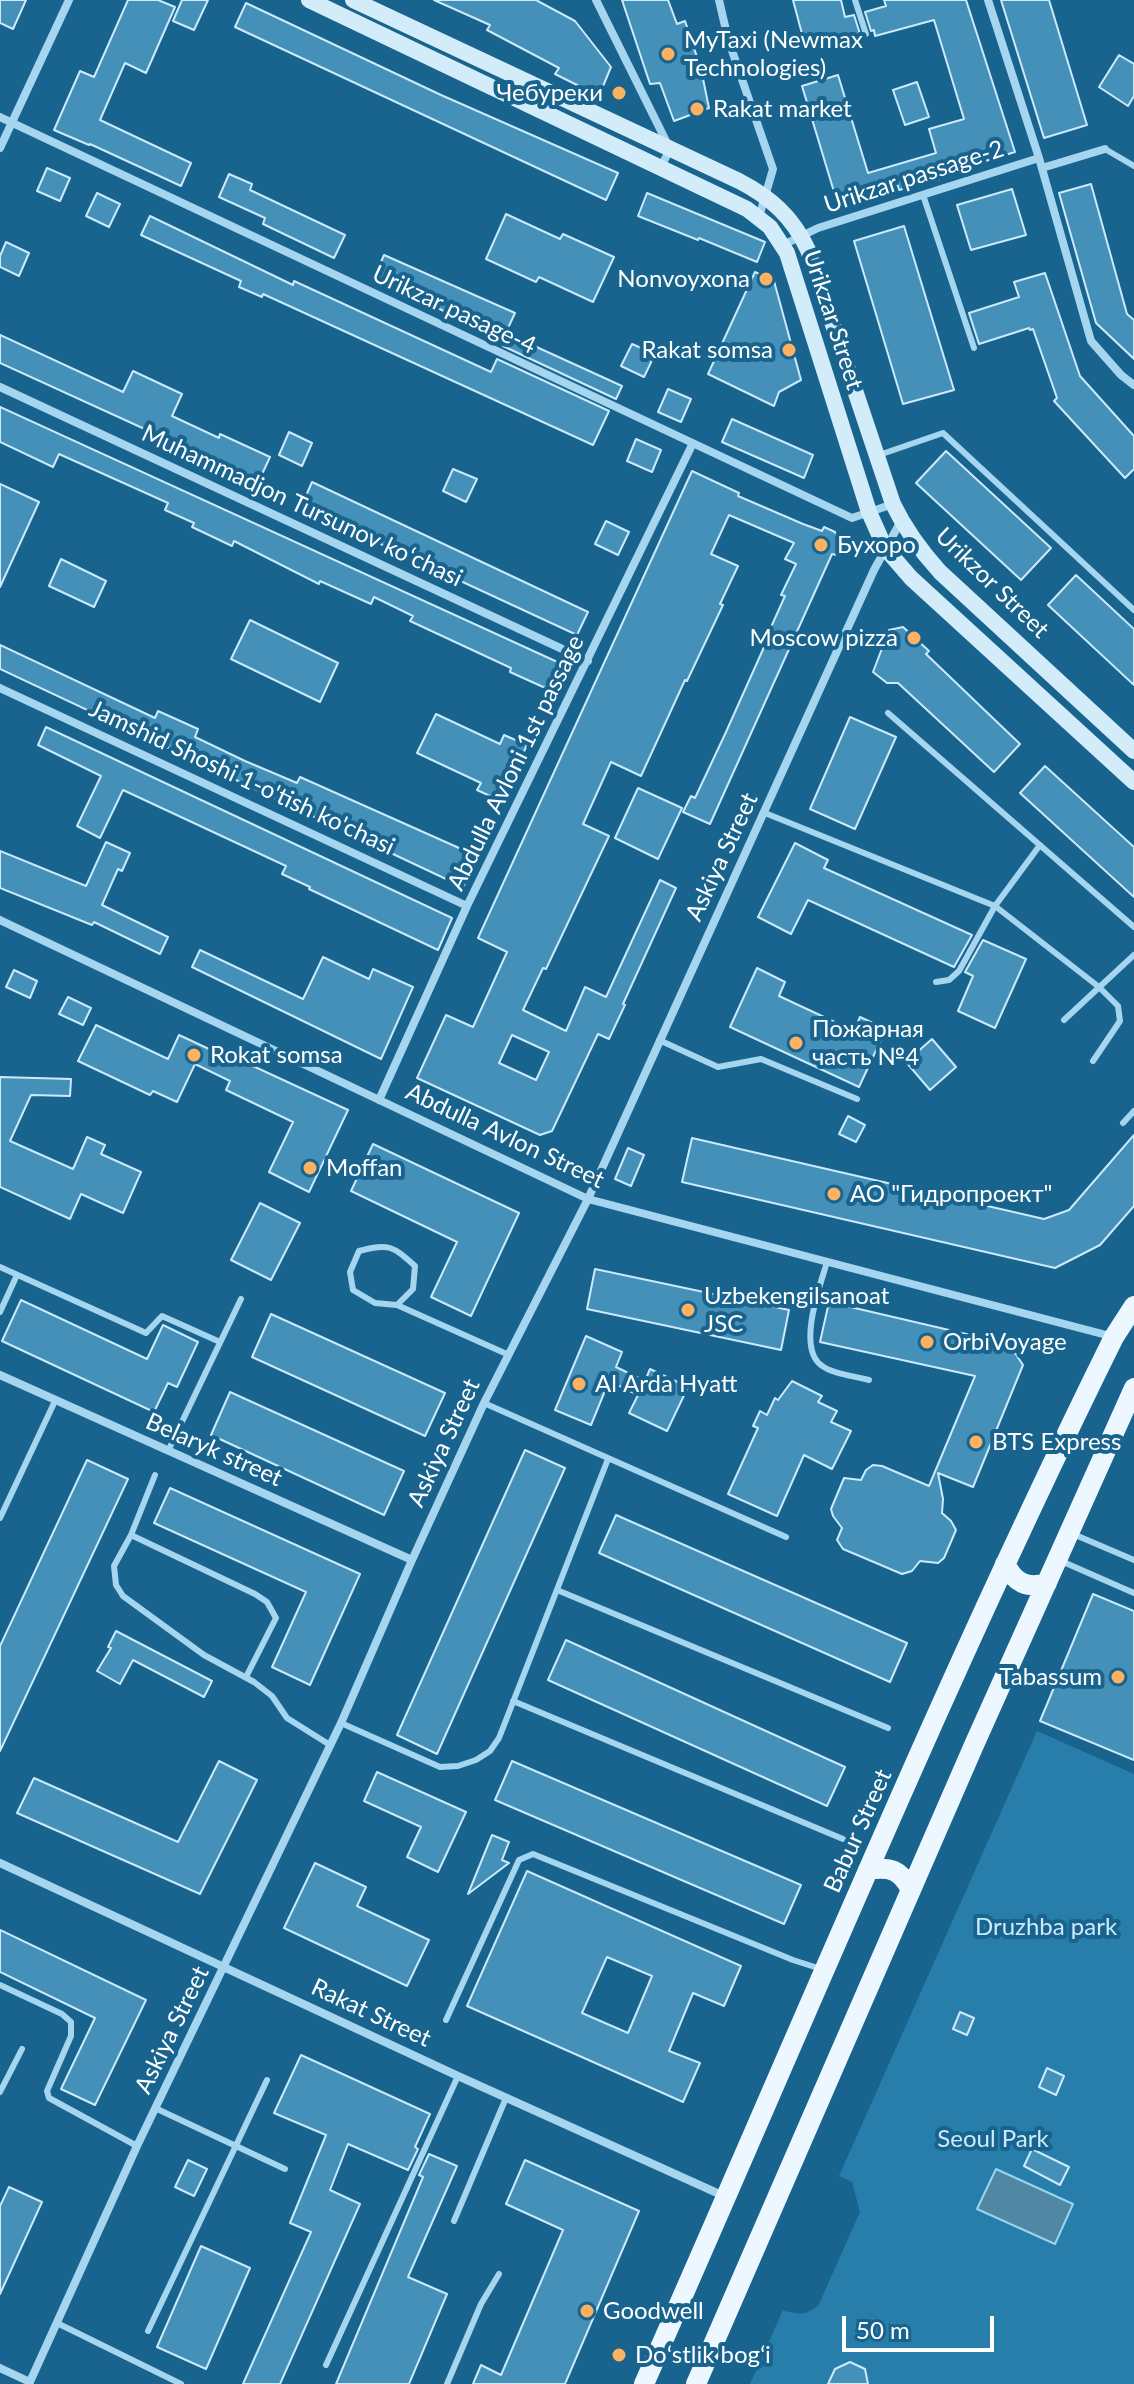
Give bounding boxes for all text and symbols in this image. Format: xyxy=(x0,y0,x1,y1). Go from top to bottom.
place label: MyTaxi (Newmax Technologies) xyxy=(684,26,863,82)
marker: MyTaxi (Newmax Technologies) xyxy=(659,45,677,63)
place label: Чебуреки xyxy=(497,79,603,107)
marker: Чебуреки xyxy=(610,84,628,102)
place label: Rakat market xyxy=(713,95,852,123)
marker: Rakat market xyxy=(688,100,706,118)
street label: Urikzar passage-2 xyxy=(820,134,1008,220)
street label: Urikzar Street xyxy=(797,247,869,393)
street label: Urikzar pasage-4 xyxy=(368,260,540,360)
place label: Nonvoyxona xyxy=(617,265,750,293)
marker: Nonvoyxona xyxy=(757,270,775,288)
place label: Rakat somsa xyxy=(641,336,773,364)
marker: Rakat somsa xyxy=(780,341,798,359)
street label: Muhammadjon Tursunov koʻchasi xyxy=(137,419,467,593)
street label: Urikzor Street xyxy=(929,522,1055,644)
place label: Бухоро xyxy=(837,531,916,559)
marker: Бухоро xyxy=(812,536,830,554)
place label: Moscow pizza xyxy=(750,624,898,652)
marker: Moscow pizza xyxy=(905,629,923,647)
street label: Abdulla Avloni 1st passage xyxy=(442,631,590,895)
street label: Jamshid Shoshi 1-o'tish ko'chasi xyxy=(85,694,399,862)
street label: Askiya Street xyxy=(680,788,764,926)
place label: Пожарная часть №4 xyxy=(812,1015,924,1071)
marker: Пожарная часть №4 xyxy=(787,1034,805,1052)
place label: Rokat somsa xyxy=(210,1041,343,1069)
marker: Rokat somsa xyxy=(185,1046,203,1064)
street label: Abdulla Avlon Street xyxy=(401,1077,609,1195)
place label: Moffan xyxy=(326,1154,402,1182)
marker: Moffan xyxy=(301,1159,319,1177)
place label: АО "Гидропроект" xyxy=(850,1180,1053,1208)
marker: АО "Гидропроект" xyxy=(825,1185,843,1203)
place label: Uzbekengilsanoat JSC xyxy=(704,1282,889,1338)
marker: Uzbekengilsanoat JSC xyxy=(679,1301,697,1319)
place label: OrbiVoyage xyxy=(943,1328,1067,1356)
marker: OrbiVoyage xyxy=(918,1333,936,1351)
place label: Al Arda Hyatt xyxy=(595,1370,737,1398)
street label: Askiya Street xyxy=(402,1374,486,1512)
marker: Al Arda Hyatt xyxy=(570,1375,588,1393)
street label: Belaryk street xyxy=(141,1407,287,1493)
place label: BTS Express xyxy=(992,1428,1121,1456)
marker: BTS Express xyxy=(967,1433,985,1451)
place label: Tabassum xyxy=(999,1663,1102,1691)
marker: Tabassum xyxy=(1109,1668,1127,1686)
street label: Babur Street xyxy=(818,1765,898,1897)
park label: Druzhba park xyxy=(975,1913,1117,1941)
street label: Askiya Street xyxy=(129,1962,215,2098)
street label: Rakat Street xyxy=(307,1973,435,2053)
park label: Seoul Park xyxy=(937,2125,1049,2153)
place label: Goodwell xyxy=(603,2297,704,2325)
scale bar xyxy=(846,2300,998,2350)
marker: Goodwell xyxy=(578,2302,596,2320)
text: 50 m xyxy=(856,2315,910,2344)
place label: Doʻstlik bogʻi xyxy=(635,2341,771,2369)
marker: Doʻstlik bogʻi xyxy=(610,2346,628,2364)

